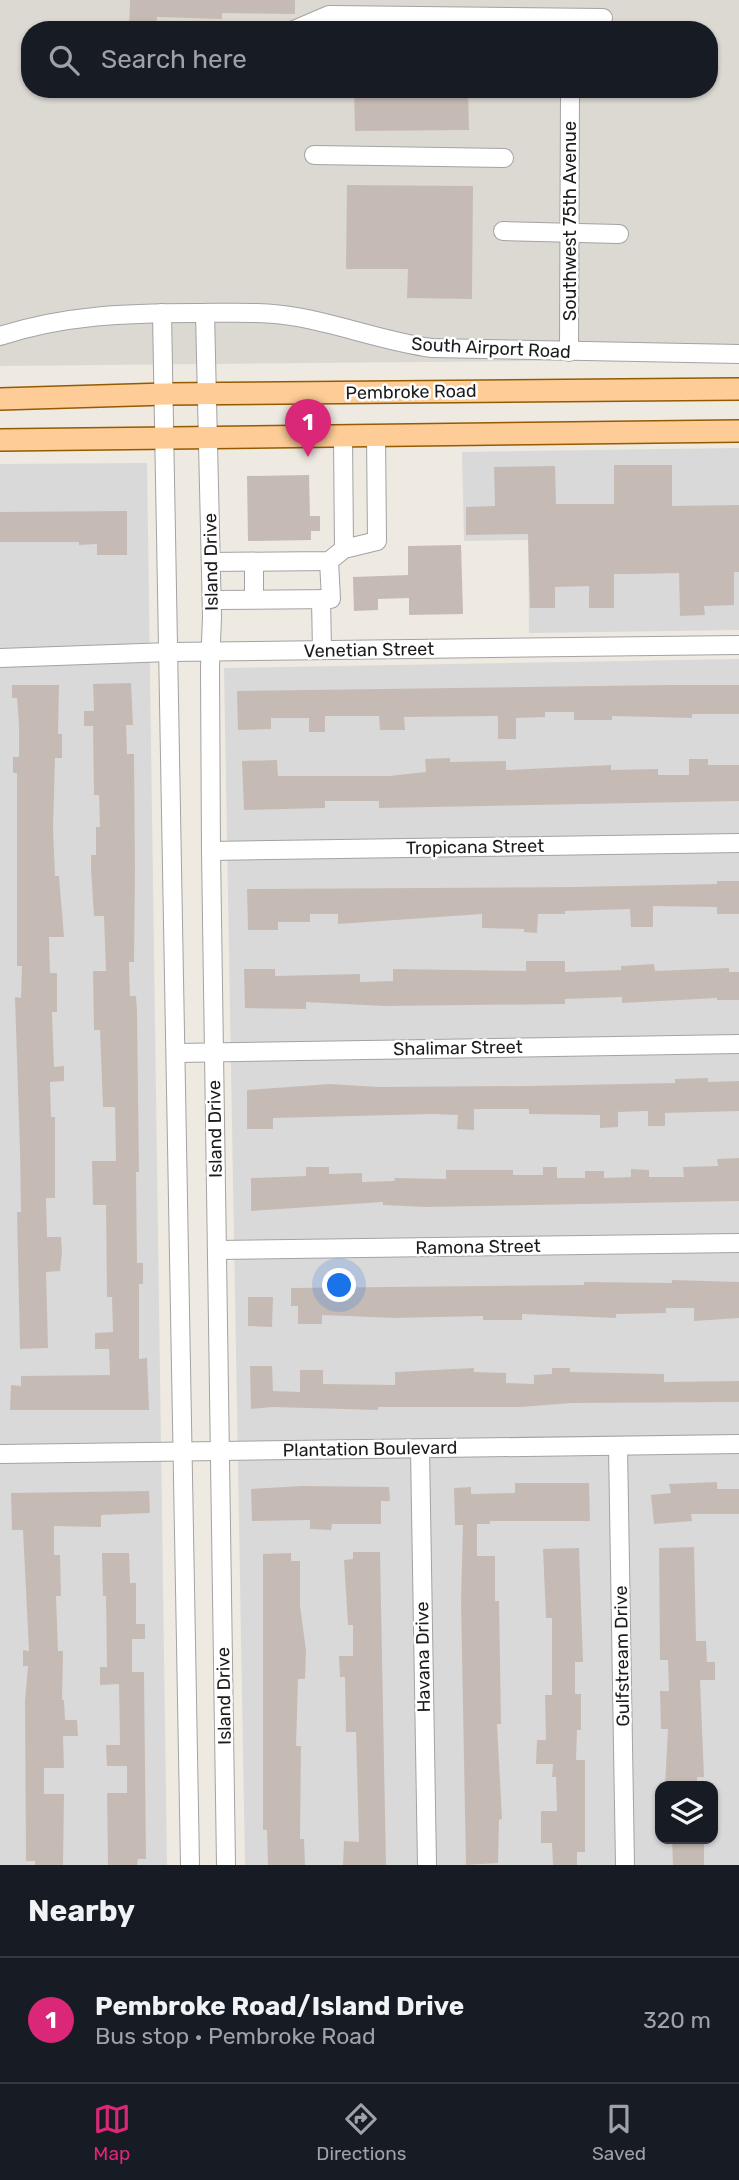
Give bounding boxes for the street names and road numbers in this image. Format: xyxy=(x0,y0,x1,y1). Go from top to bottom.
street label: Southwest 75th Avenue xyxy=(559,121,581,321)
street label: South Airport Road xyxy=(411,333,571,363)
street label: Pembroke Road xyxy=(345,380,477,404)
street label: Island Drive xyxy=(199,513,223,611)
street label: Venetian Street xyxy=(304,638,434,662)
street label: Tropicana Street xyxy=(406,835,544,859)
street label: Shalimar Street xyxy=(393,1036,523,1060)
street label: Island Drive xyxy=(203,1080,227,1178)
street label: Ramona Street xyxy=(415,1235,541,1259)
street label: Plantation Boulevard xyxy=(282,1436,458,1462)
street label: Gulfstream Drive xyxy=(610,1585,634,1727)
street label: Havana Drive xyxy=(411,1601,435,1713)
street label: Island Drive xyxy=(212,1647,236,1745)

